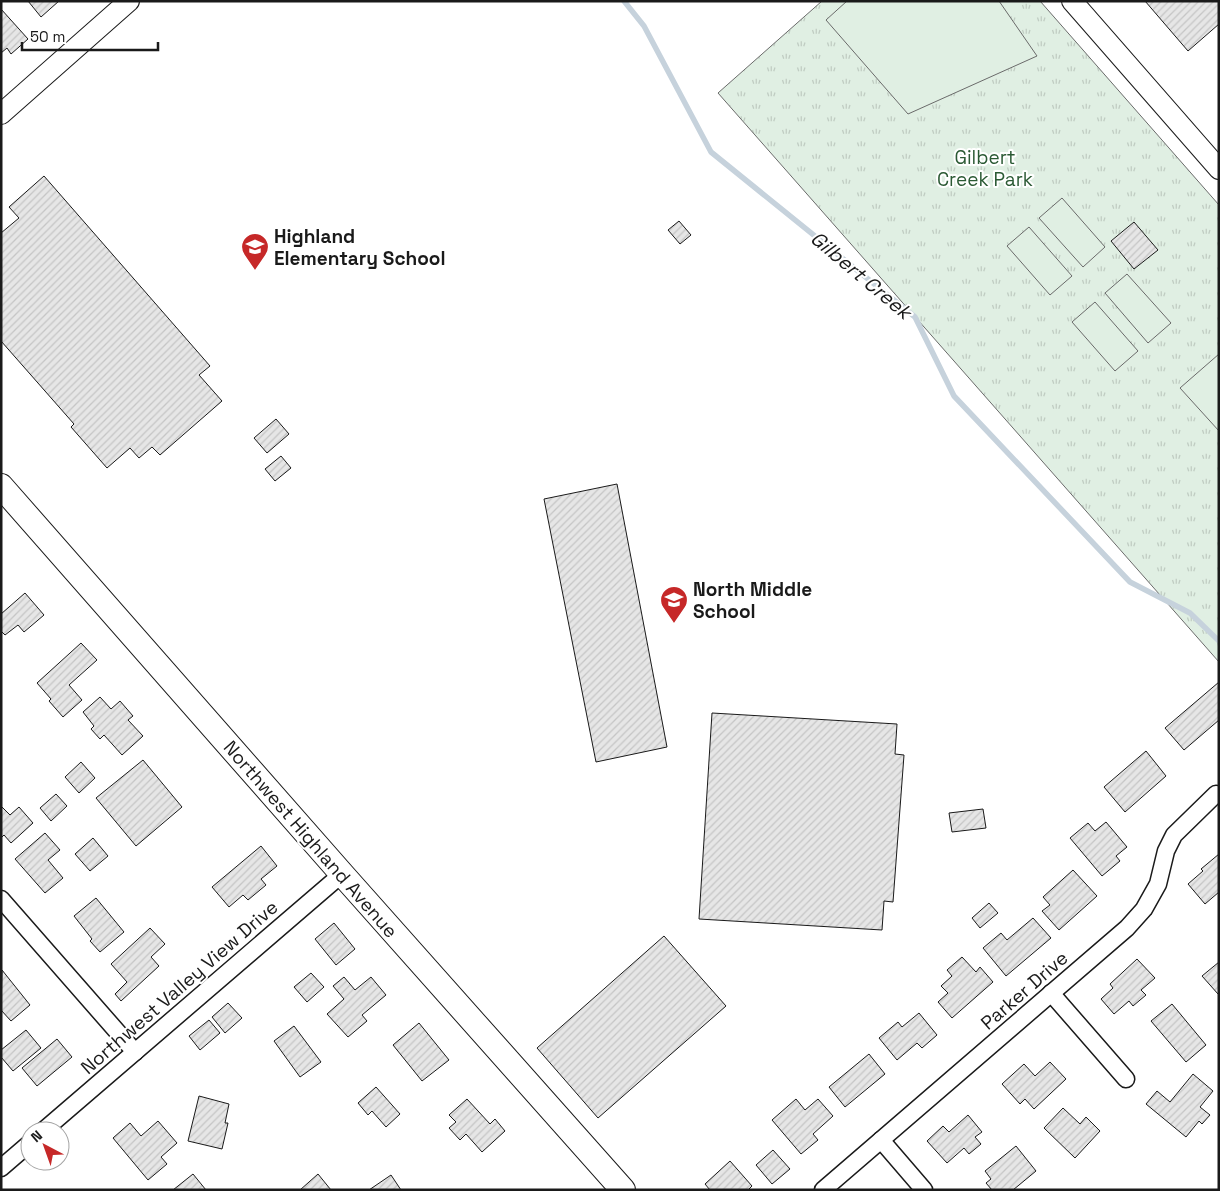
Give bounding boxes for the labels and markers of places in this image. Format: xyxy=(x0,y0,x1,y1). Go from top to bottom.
place label: Highland Elementary School xyxy=(274,224,446,271)
school or university icon: Highland Elementary School xyxy=(240,232,270,271)
place label: North Middle School xyxy=(693,577,812,624)
school or university icon: North Middle School xyxy=(659,585,689,624)

